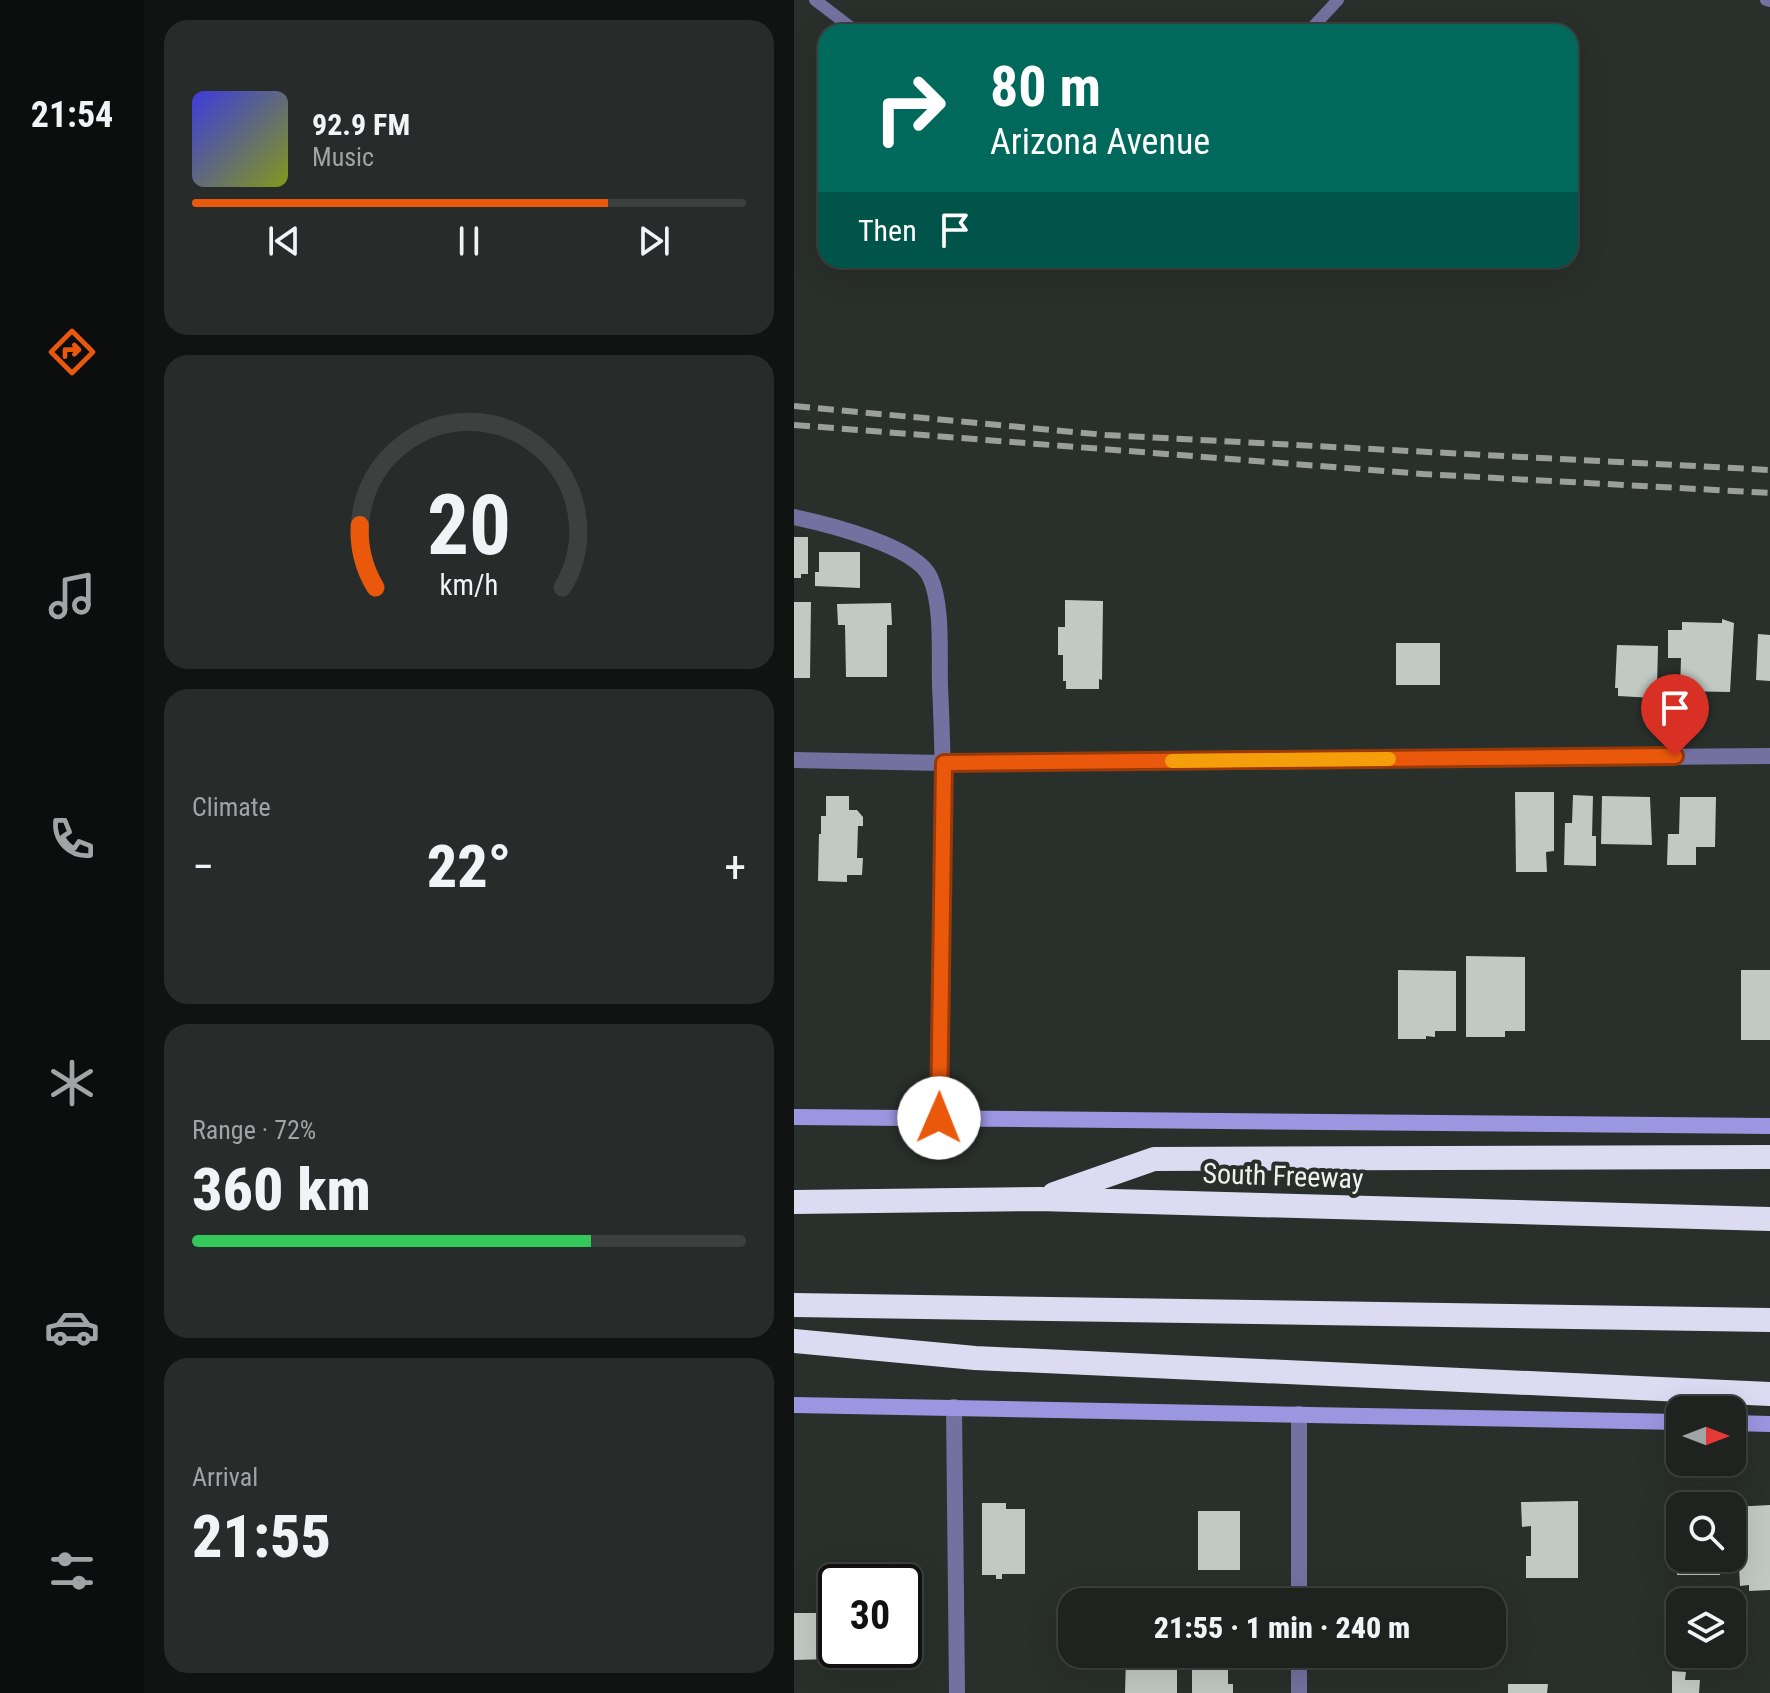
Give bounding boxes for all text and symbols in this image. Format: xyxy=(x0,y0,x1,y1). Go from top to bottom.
text: 80 m xyxy=(990,54,1101,120)
icon: right xyxy=(858,56,962,160)
text: 21:54 xyxy=(31,94,113,136)
text: 92.9 FM xyxy=(312,107,410,142)
text: Arizona Avenue xyxy=(990,121,1210,163)
text: Music xyxy=(312,142,374,172)
icon: arrive xyxy=(933,208,977,252)
text: Then xyxy=(858,213,917,248)
icon: previous xyxy=(262,219,306,263)
icon: pause xyxy=(447,219,491,263)
icon: next xyxy=(632,219,676,263)
icon: directions xyxy=(44,324,100,380)
text: 20 xyxy=(427,476,511,573)
icon: music xyxy=(44,568,100,624)
text: km/h xyxy=(440,568,498,602)
pin xyxy=(1641,674,1709,756)
icon: arrive xyxy=(1653,686,1697,730)
text: Climate xyxy=(192,792,271,822)
icon: phone xyxy=(44,811,100,867)
text: 22° xyxy=(427,831,511,902)
text: − xyxy=(192,841,214,893)
text: + xyxy=(724,841,746,893)
icon: climate xyxy=(44,1055,100,1111)
position arrow xyxy=(897,1076,981,1160)
text: Range · 72% xyxy=(192,1115,316,1145)
text: 360 km xyxy=(192,1154,371,1225)
street label: South Freeway xyxy=(1202,1157,1364,1195)
icon: car xyxy=(44,1299,100,1355)
north arrow xyxy=(1666,1396,1746,1476)
map controls xyxy=(1666,1396,1746,1668)
text: Arrival xyxy=(192,1462,258,1492)
button: search xyxy=(1666,1492,1746,1572)
text: 21:55 xyxy=(192,1501,331,1572)
icon: filters xyxy=(44,1543,100,1599)
speed limit sign: 30 xyxy=(818,1564,922,1668)
button: layers xyxy=(1666,1588,1746,1668)
text: 21:55 · 1 min · 240 m xyxy=(1154,1610,1410,1645)

